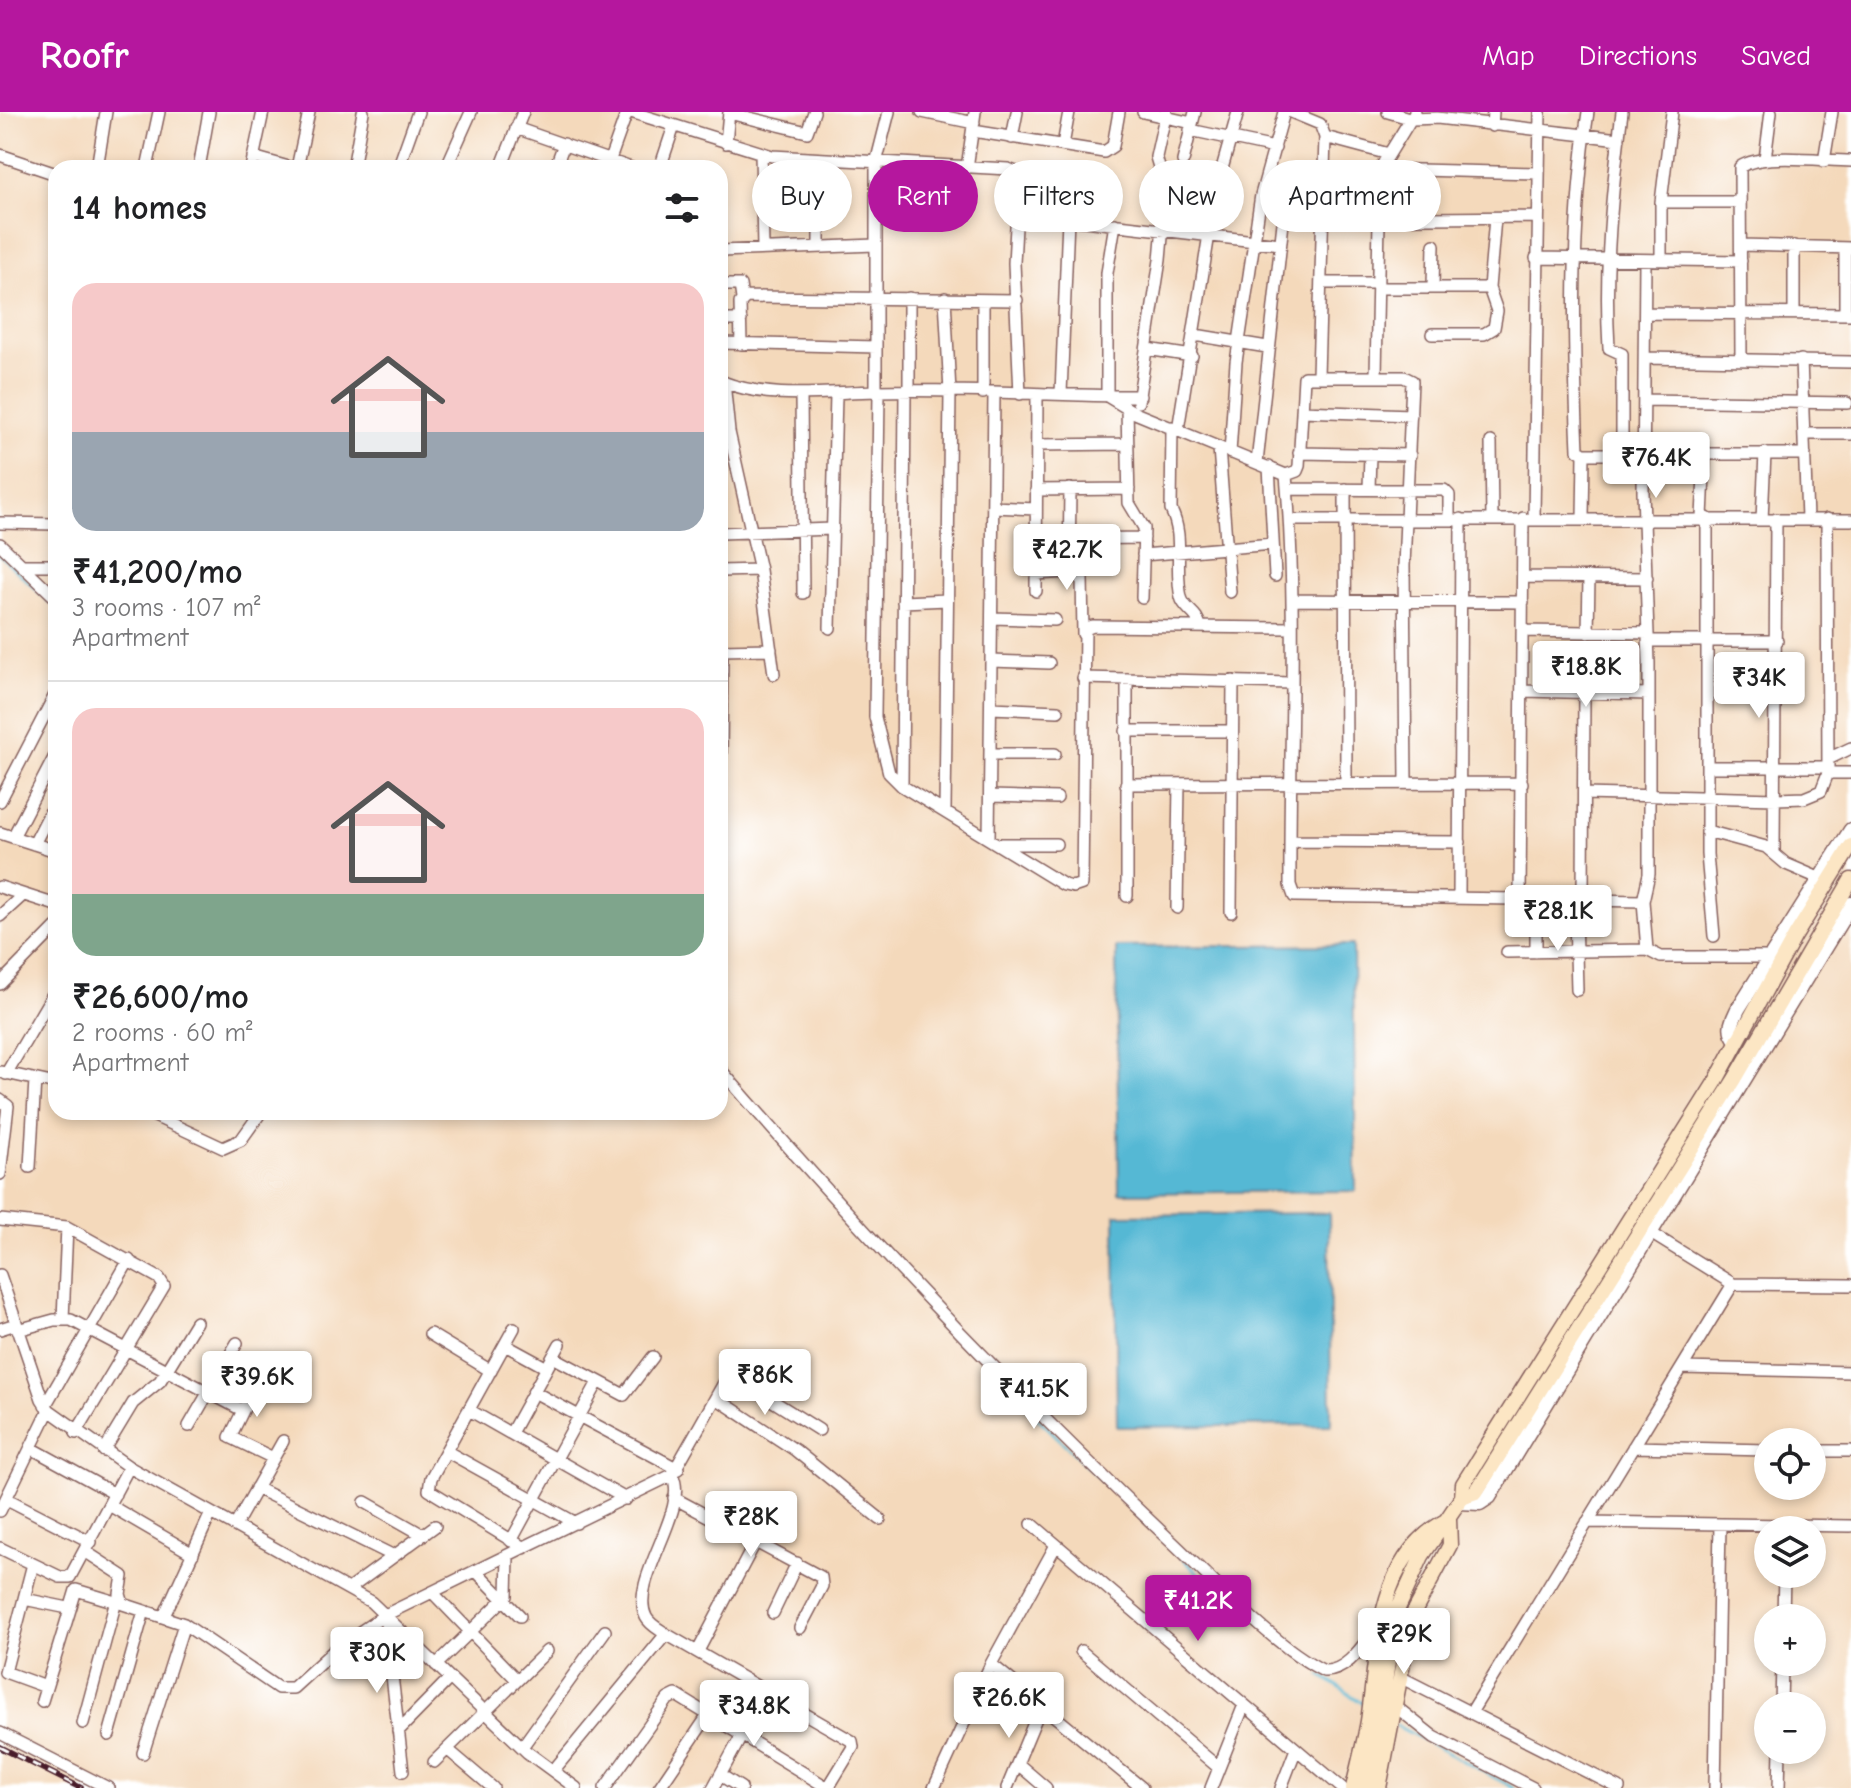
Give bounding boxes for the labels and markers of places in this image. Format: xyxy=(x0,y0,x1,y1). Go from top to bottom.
pin: ₹76.4K xyxy=(1591,432,1721,500)
pin: ₹42.7K xyxy=(1002,524,1132,592)
pin: ₹18.8K xyxy=(1521,641,1651,709)
pin: ₹34K xyxy=(1712,652,1806,720)
pin: ₹28.1K xyxy=(1493,885,1623,953)
pin: ₹86K xyxy=(718,1349,812,1417)
pin: ₹39.6K xyxy=(192,1351,322,1419)
pin: ₹41.5K xyxy=(969,1363,1099,1431)
pin: ₹28K xyxy=(704,1491,798,1559)
pin: ₹41.2K xyxy=(1133,1575,1263,1643)
pin: ₹29K xyxy=(1357,1608,1451,1676)
pin: ₹30K xyxy=(330,1627,424,1695)
pin: ₹26.6K xyxy=(944,1672,1074,1740)
pin: ₹34.8K xyxy=(689,1680,819,1748)

